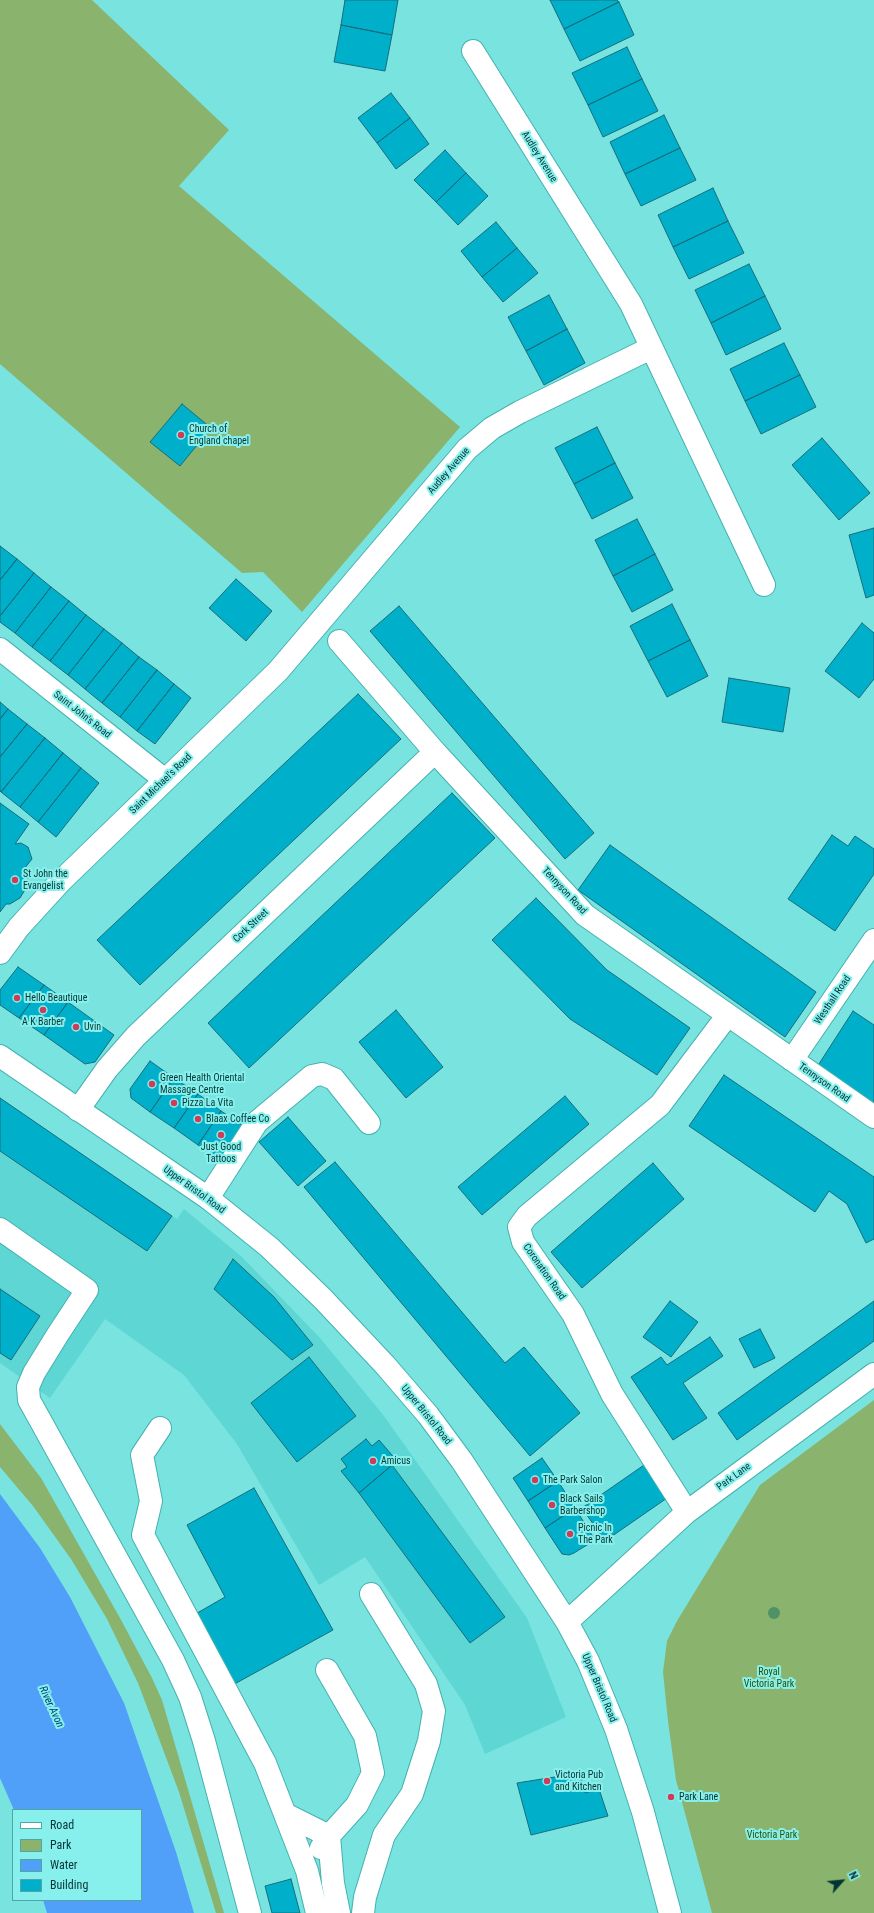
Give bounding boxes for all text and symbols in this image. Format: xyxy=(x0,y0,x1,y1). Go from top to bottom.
street label: Audley Avenue xyxy=(519,129,559,185)
place label: Church of England chapel xyxy=(189,423,249,446)
marker: Church of England chapel xyxy=(176,430,186,440)
street label: Audley Avenue xyxy=(426,445,472,497)
street label: Saint John's Road xyxy=(51,689,113,741)
street label: Saint Michael's Road xyxy=(127,751,195,817)
street label: Tennyson Road xyxy=(539,865,589,917)
place label: St John the Evangelist xyxy=(23,868,68,892)
marker: St John the Evangelist xyxy=(10,875,20,885)
street label: Cork Street xyxy=(231,907,271,945)
street label: Westhall Road xyxy=(812,973,854,1027)
place label: Hello Beautique xyxy=(25,992,87,1004)
marker: Hello Beautique xyxy=(12,993,22,1003)
marker: A K Barber xyxy=(38,1005,48,1015)
place label: A K Barber xyxy=(22,1016,64,1028)
place label: Uvin xyxy=(84,1021,101,1033)
marker: Uvin xyxy=(71,1022,81,1032)
street label: Tennyson Road xyxy=(796,1061,852,1105)
place label: Green Health Oriental Massage Centre xyxy=(160,1072,244,1096)
marker: Green Health Oriental Massage Centre xyxy=(147,1079,157,1089)
place label: Pizza La Vita xyxy=(182,1097,233,1109)
marker: Pizza La Vita xyxy=(169,1098,179,1108)
place label: Blaax Coffee Co xyxy=(206,1113,269,1125)
marker: Blaax Coffee Co xyxy=(193,1114,203,1124)
marker: Just Good Tattoos xyxy=(216,1130,226,1140)
place label: Just Good Tattoos xyxy=(201,1141,241,1164)
street label: Upper Bristol Road xyxy=(161,1164,227,1216)
street label: Coronation Road xyxy=(520,1242,568,1302)
street label: Upper Bristol Road xyxy=(398,1383,454,1447)
place label: Amicus xyxy=(381,1455,411,1467)
marker: Amicus xyxy=(368,1456,378,1466)
street label: Park Lane xyxy=(715,1461,753,1493)
place label: The Park Salon xyxy=(543,1474,602,1486)
marker: The Park Salon xyxy=(530,1475,540,1485)
place label: Black Sails Barbershop xyxy=(560,1493,605,1516)
marker: Black Sails Barbershop xyxy=(547,1500,557,1510)
place label: Picnic In The Park xyxy=(578,1522,613,1546)
marker: Picnic In The Park xyxy=(565,1529,575,1539)
street label: Upper Bristol Road xyxy=(579,1652,619,1724)
park label: Royal Victoria Park xyxy=(744,1666,794,1690)
water label: River Avon xyxy=(36,1684,66,1730)
place label: Victoria Pub and Kitchen xyxy=(555,1769,603,1792)
marker: Victoria Pub and Kitchen xyxy=(542,1776,552,1786)
place label: Park Lane xyxy=(679,1791,718,1803)
marker: Park Lane xyxy=(666,1792,676,1802)
legend xyxy=(12,1809,142,1901)
text: Road xyxy=(50,1818,74,1832)
park label: Victoria Park xyxy=(747,1829,797,1841)
text: Park xyxy=(50,1838,71,1852)
text: Water xyxy=(50,1858,78,1872)
north arrow xyxy=(822,1861,862,1901)
text: N xyxy=(846,1869,860,1881)
text: Building xyxy=(50,1878,88,1892)

